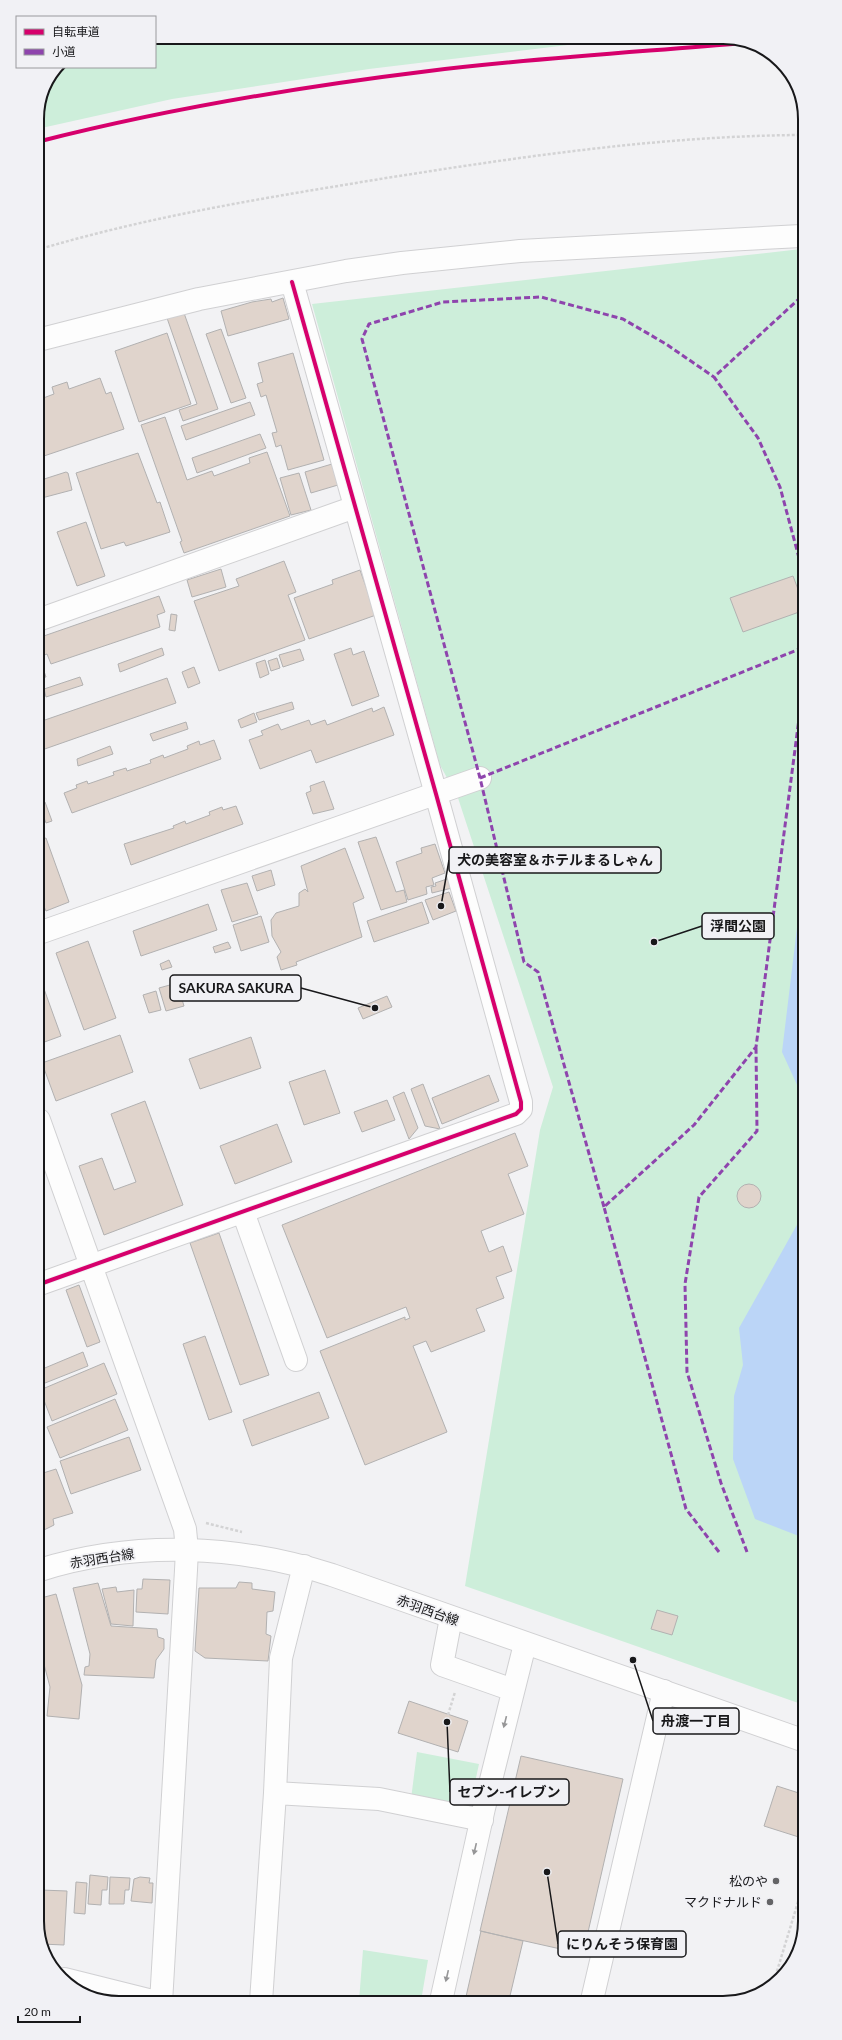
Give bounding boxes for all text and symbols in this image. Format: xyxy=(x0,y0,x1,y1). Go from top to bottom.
legend xyxy=(16,16,156,68)
text: 自転車道 xyxy=(52,24,100,39)
text: 小道 xyxy=(52,44,76,59)
callout: 犬の美容室＆ホテルまるしゃん xyxy=(449,847,661,873)
text: 犬の美容室＆ホテルまるしゃん xyxy=(457,851,653,868)
callout: 浮間公園 xyxy=(702,913,774,939)
text: 浮間公園 xyxy=(710,917,766,934)
callout: SAKURA SAKURA xyxy=(170,975,301,1001)
text: SAKURA SAKURA xyxy=(179,979,294,996)
street label: 赤羽西台線 xyxy=(69,1545,135,1571)
street label: 赤羽西台線 xyxy=(395,1591,461,1629)
callout: 舟渡一丁目 xyxy=(653,1708,739,1734)
text: 舟渡一丁目 xyxy=(661,1712,731,1729)
one-way arrow xyxy=(502,1716,508,1729)
callout: セブン-イレブン xyxy=(450,1779,569,1805)
text: セブン-イレブン xyxy=(457,1783,561,1800)
one-way arrow xyxy=(472,1843,478,1855)
place label: 松のや xyxy=(729,1873,768,1889)
marker: 松のや xyxy=(771,1876,781,1886)
place label: マクドナルド xyxy=(684,1894,762,1910)
marker: マクドナルド xyxy=(765,1897,775,1907)
callout: にりんそう保育園 xyxy=(558,1931,686,1957)
text: にりんそう保育園 xyxy=(566,1935,678,1952)
one-way arrow xyxy=(443,1969,449,1982)
scale bar xyxy=(18,1998,80,2024)
text: 20 m xyxy=(24,2004,51,2019)

